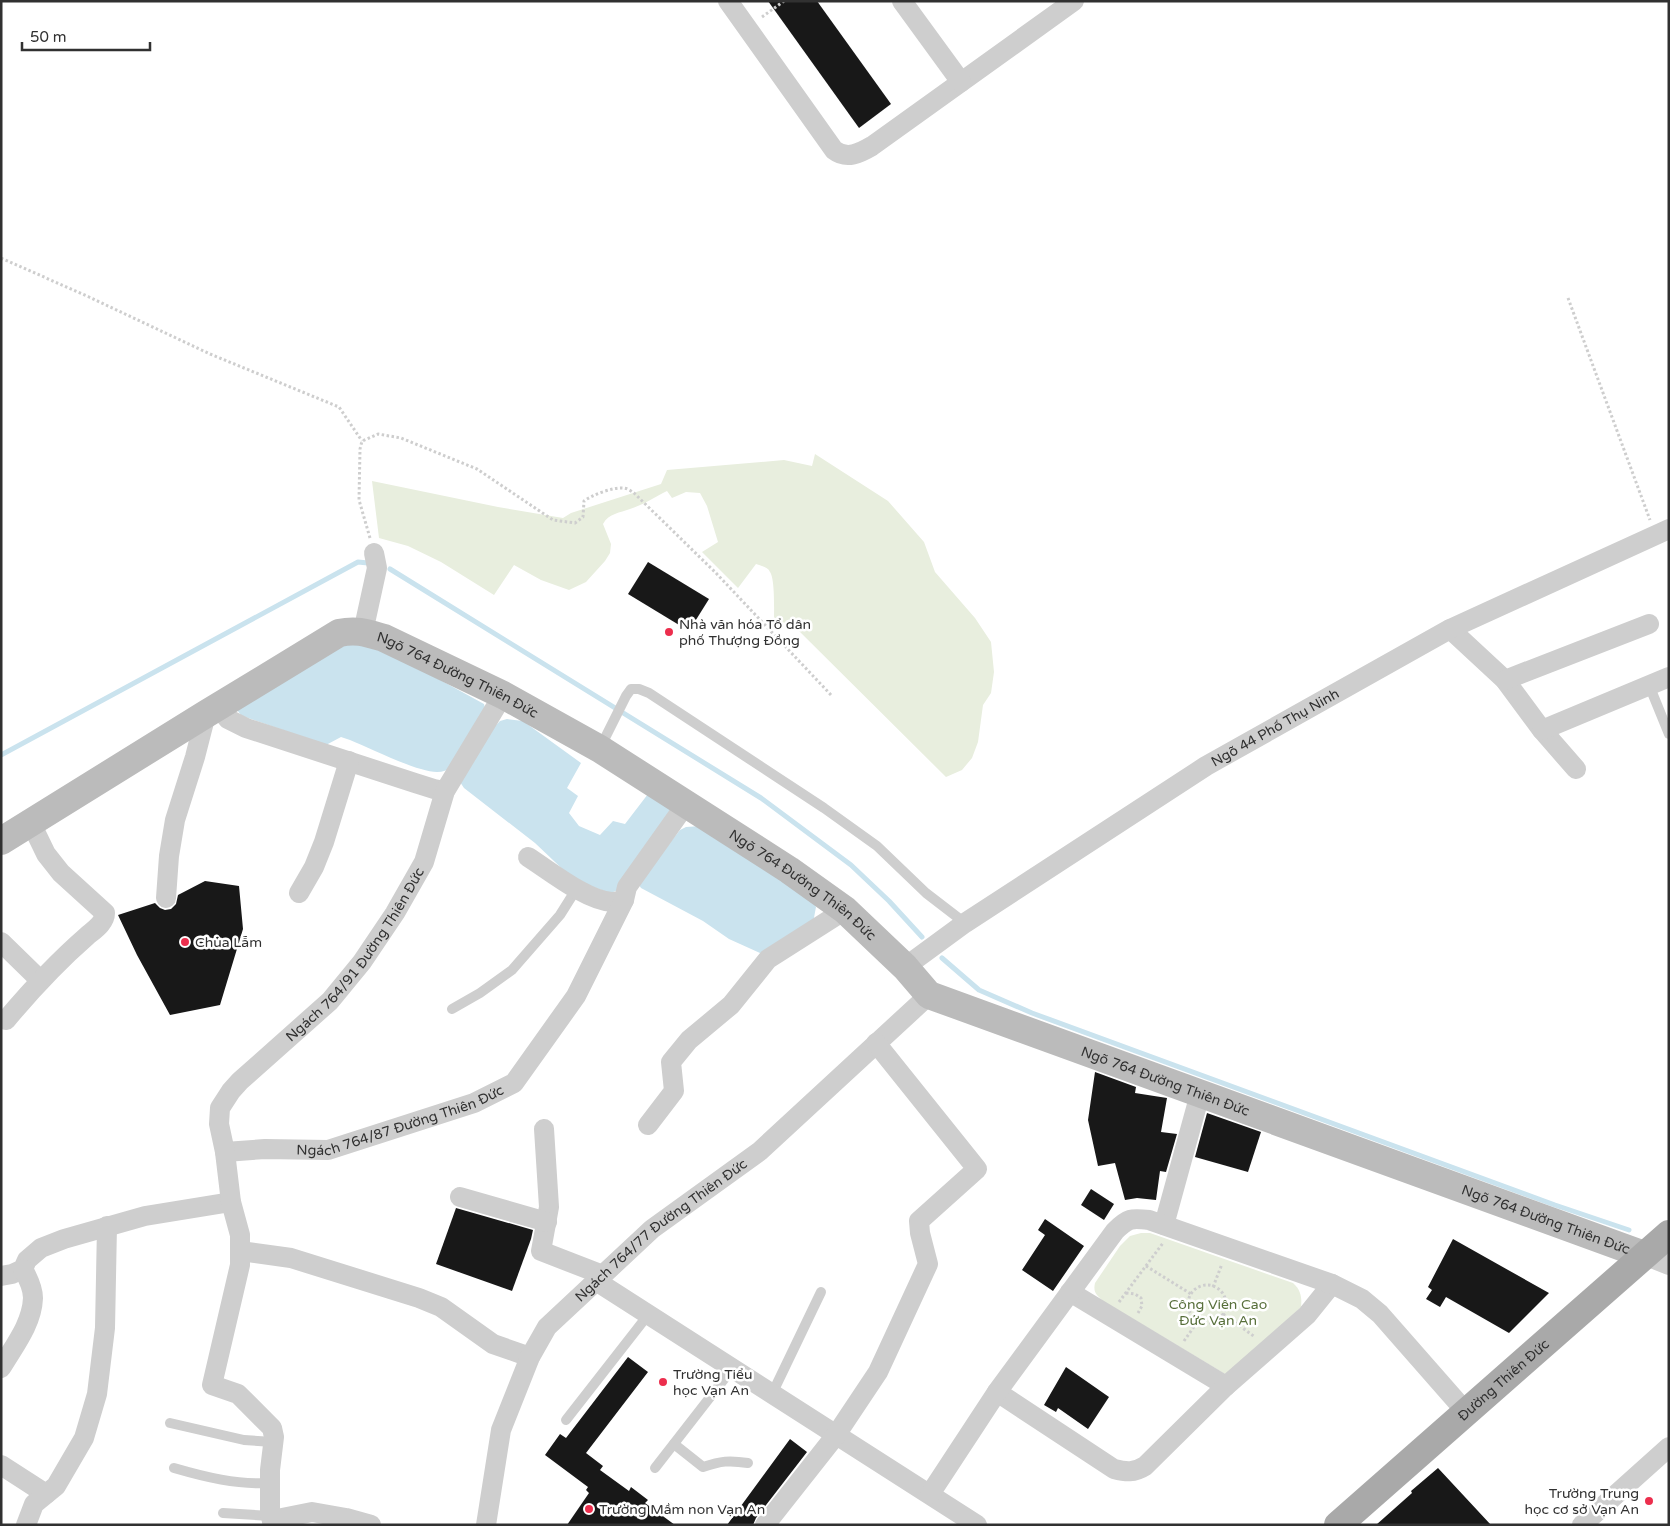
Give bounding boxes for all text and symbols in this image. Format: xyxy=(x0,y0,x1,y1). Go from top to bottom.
scale bar xyxy=(22,20,150,52)
text: 50 m xyxy=(30,28,67,46)
place label: Nhà văn hóa Tổ dân phố Thượng Đồng xyxy=(679,616,811,649)
marker: Nhà văn hóa Tổ dân phố Thượng Đồng xyxy=(663,626,675,638)
street label: Ngõ 764 Đường Thiên Đức xyxy=(375,628,541,722)
street label: Ngõ 44 Phố Thụ Ninh xyxy=(1208,685,1342,770)
street label: Ngõ 764 Đường Thiên Đức xyxy=(726,826,880,944)
street label: Ngách 764/91 Đường Thiên Đức xyxy=(282,865,428,1045)
place label: Chùa Lẫm xyxy=(195,934,262,951)
marker: Chùa Lẫm xyxy=(179,936,191,948)
street label: Ngõ 764 Đường Thiên Đức xyxy=(1079,1043,1252,1120)
street label: Ngách 764/87 Đường Thiên Đức xyxy=(296,1082,507,1159)
street label: Ngách 764/77 Đường Thiên Đức xyxy=(572,1155,750,1306)
street label: Ngõ 764 Đường Thiên Đức xyxy=(1459,1181,1632,1258)
park label: Công Viên Cao Đức Vạn An xyxy=(1169,1296,1267,1329)
street label: Đường Thiên Đức xyxy=(1454,1335,1553,1425)
place label: Trường Tiểu học Vạn An xyxy=(673,1366,753,1399)
marker: Trường Tiểu học Vạn An xyxy=(657,1376,669,1388)
place label: Trường Trung học cơ sở Vạn An xyxy=(1525,1485,1639,1518)
marker: Trường Trung học cơ sở Vạn An xyxy=(1643,1495,1655,1507)
place label: Trường Mầm non Vạn An xyxy=(599,1501,765,1518)
marker: Trường Mầm non Vạn An xyxy=(583,1503,595,1515)

